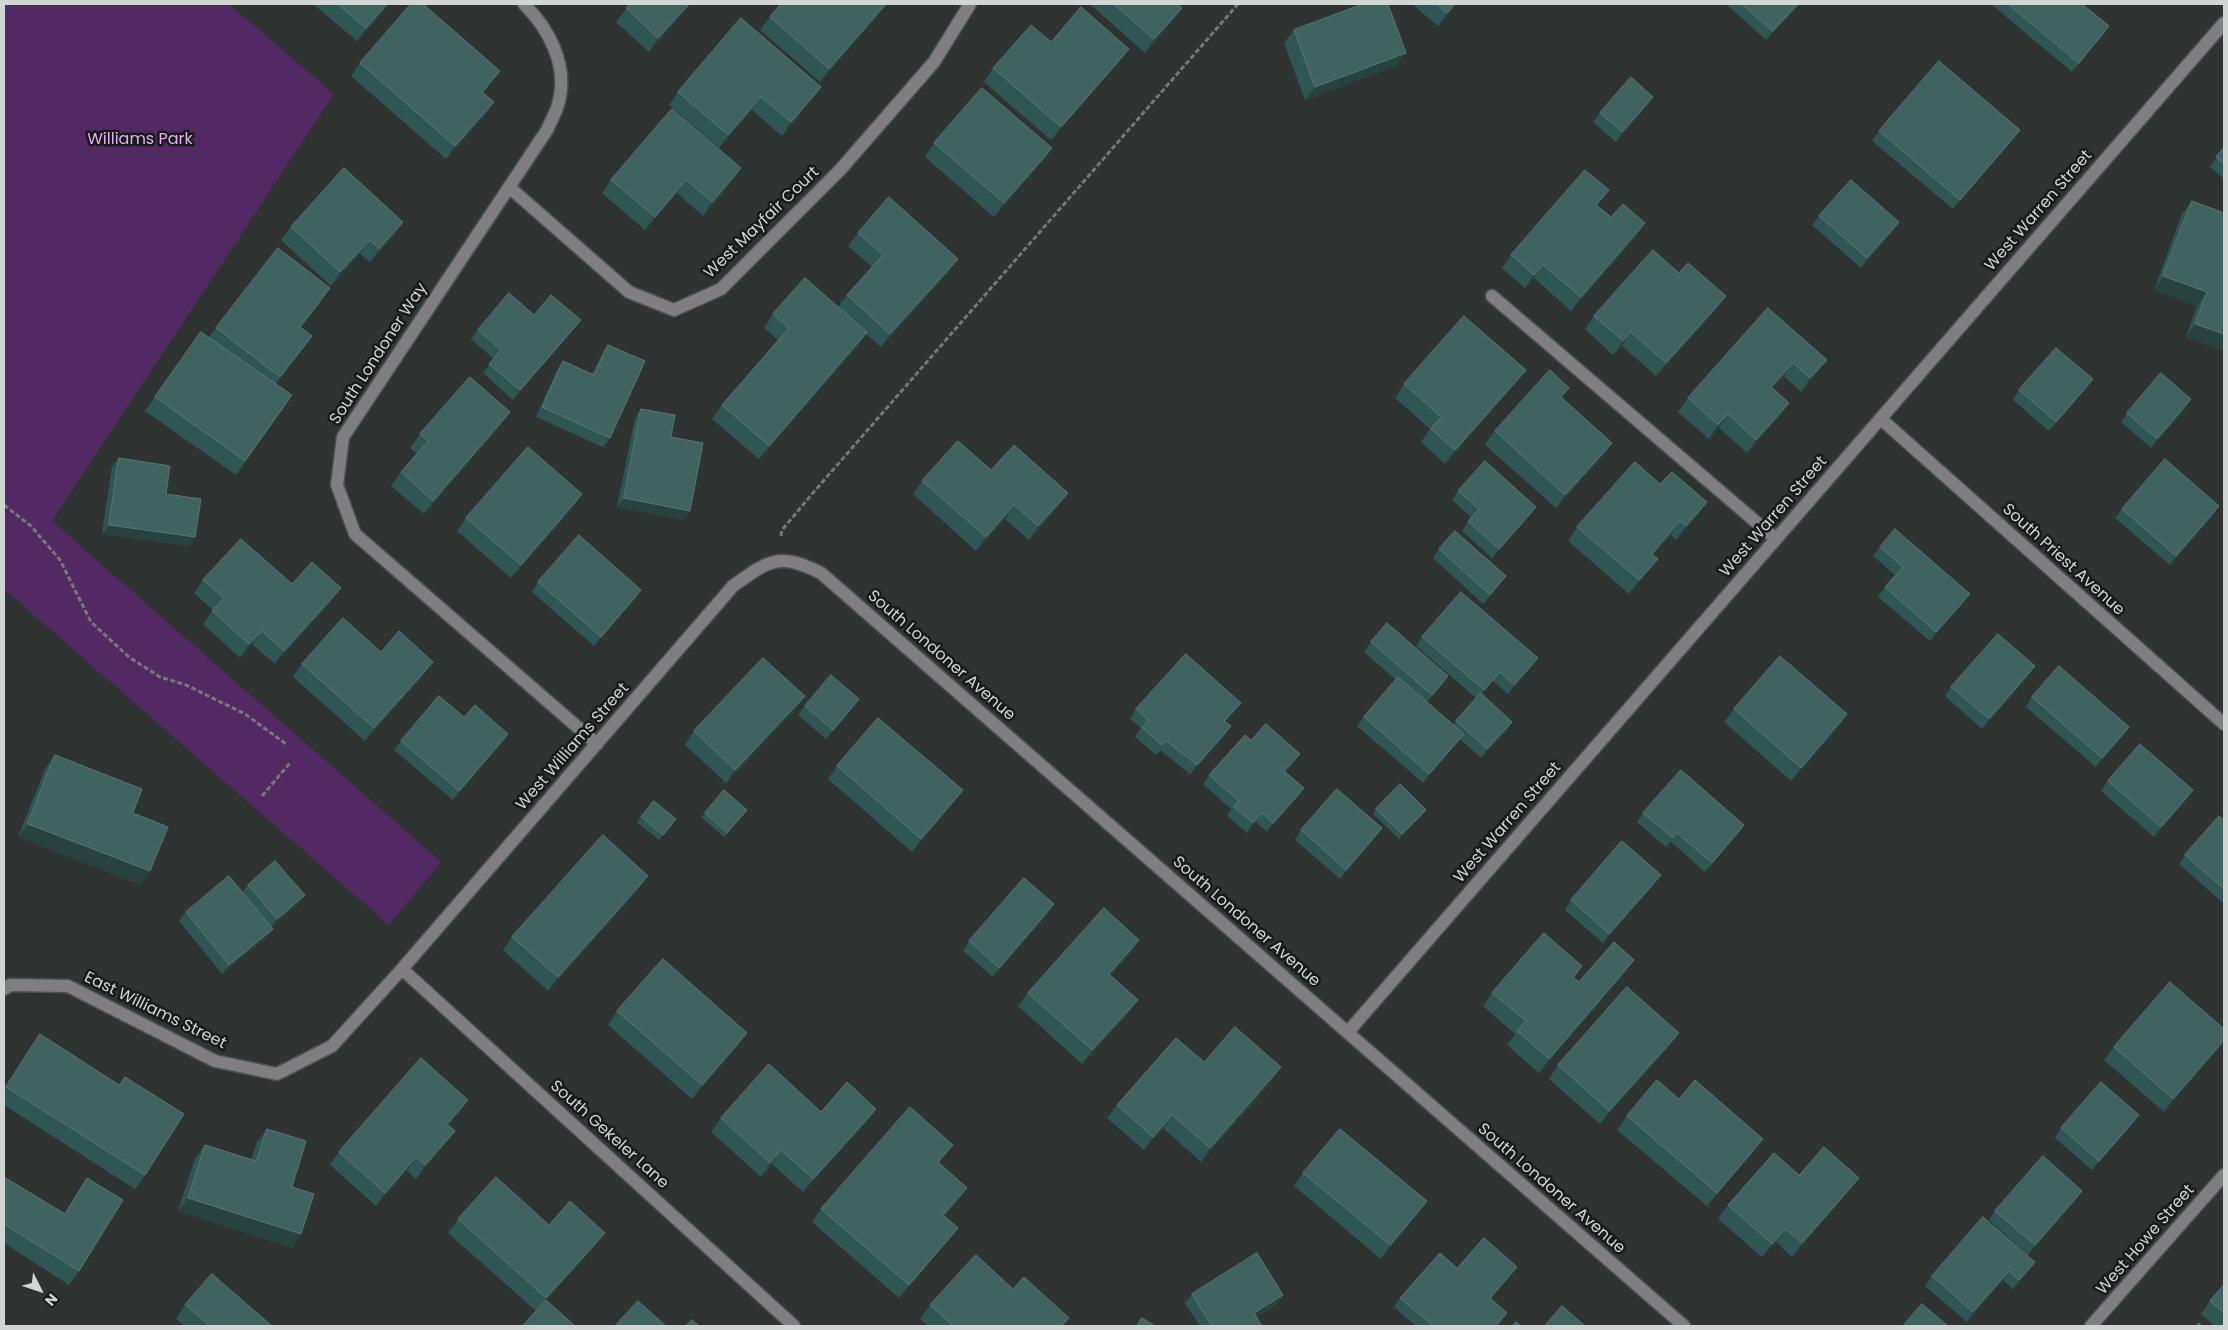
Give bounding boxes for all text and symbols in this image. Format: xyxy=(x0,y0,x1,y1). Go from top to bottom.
park label: Williams Park xyxy=(87,130,193,150)
street label: West Warren Street xyxy=(1981,147,2097,275)
street label: West Mayfair Court xyxy=(700,163,824,283)
street label: South Londoner Way xyxy=(326,280,432,428)
street label: West Warren Street xyxy=(1716,453,1832,581)
street label: South Priest Avenue xyxy=(1998,500,2128,620)
street label: South Londoner Avenue xyxy=(863,587,1019,725)
street label: West Williams Street xyxy=(513,680,633,814)
street label: West Warren Street xyxy=(1450,759,1566,887)
street label: South Londoner Avenue xyxy=(1168,853,1324,991)
street label: East Williams Street xyxy=(81,968,229,1054)
street label: South Gekeler Lane xyxy=(546,1077,672,1193)
street label: South Londoner Avenue xyxy=(1473,1120,1629,1258)
street label: West Howe Street xyxy=(2093,1181,2199,1299)
north arrow xyxy=(15,1265,65,1315)
text: N xyxy=(40,1289,62,1310)

